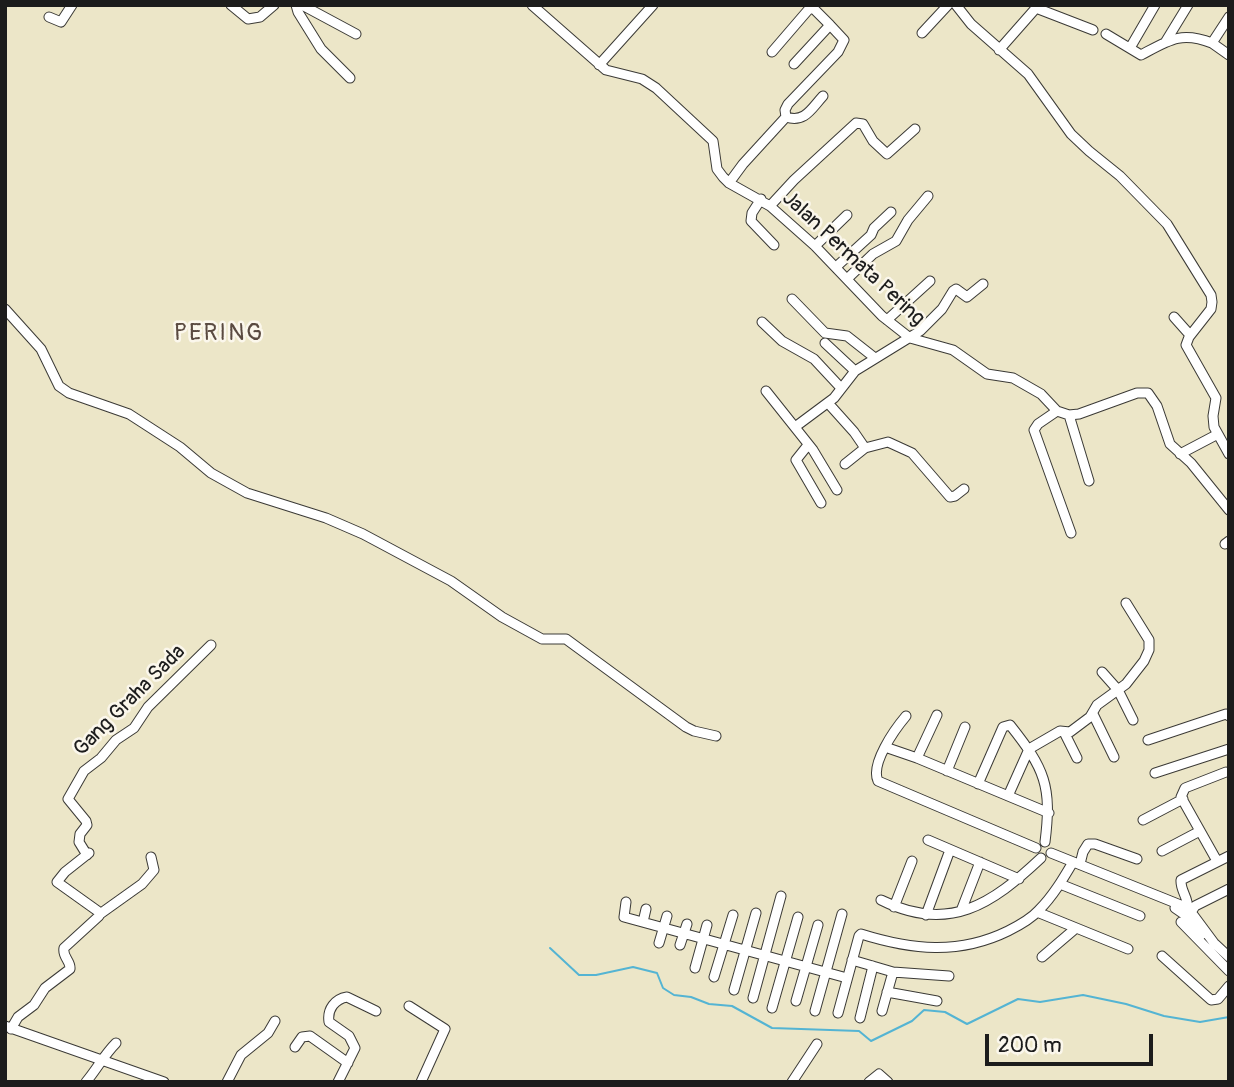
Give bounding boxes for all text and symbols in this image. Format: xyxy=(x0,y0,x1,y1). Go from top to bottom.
street label: Jalan Permata Pering xyxy=(776,186,930,332)
district label: PERING xyxy=(174,320,264,348)
street label: Gang Graha Sada xyxy=(69,640,191,762)
scale bar xyxy=(989,1020,1157,1064)
text: 200 m xyxy=(998,1032,1062,1059)

